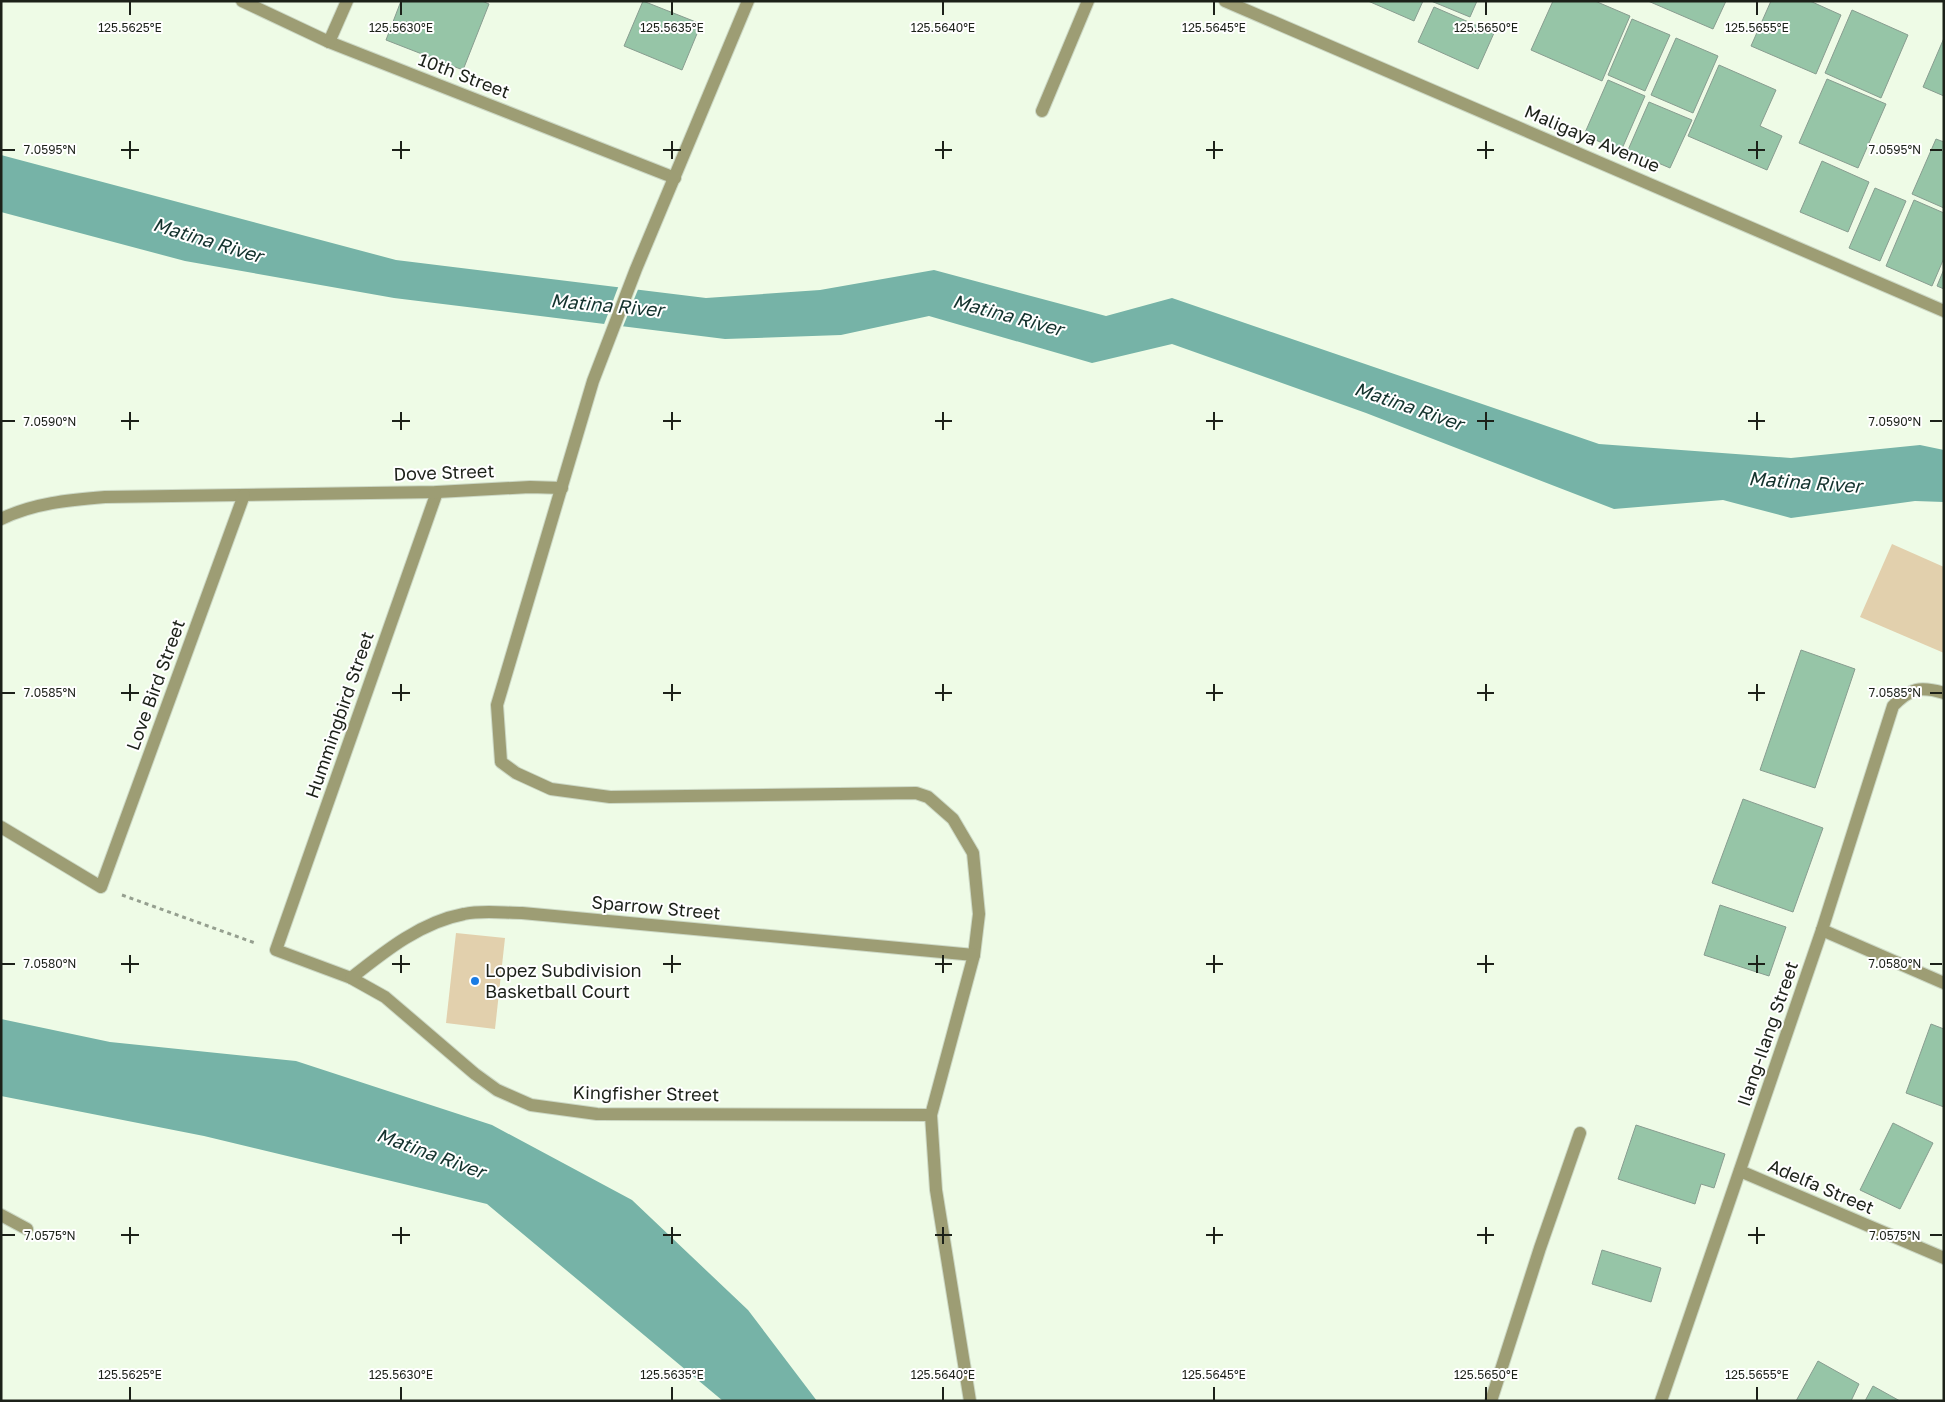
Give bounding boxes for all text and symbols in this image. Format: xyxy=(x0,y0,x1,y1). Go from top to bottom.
text: 125.5625°E xyxy=(98,20,162,35)
text: 125.5630°E xyxy=(369,20,433,35)
text: 125.5635°E xyxy=(640,20,704,35)
text: 125.5640°E xyxy=(911,20,975,35)
text: 125.5645°E xyxy=(1182,20,1246,35)
text: 125.5650°E xyxy=(1454,20,1518,35)
text: 125.5655°E xyxy=(1725,20,1789,35)
street label: 10th Street xyxy=(416,48,513,103)
street label: Maligaya Avenue xyxy=(1521,100,1663,177)
text: 7.0595°N xyxy=(24,142,76,157)
text: 7.0595°N xyxy=(1869,142,1921,157)
water label: Matina River xyxy=(151,212,268,268)
water label: Matina River xyxy=(550,288,667,321)
water label: Matina River xyxy=(950,289,1068,341)
water label: Matina River xyxy=(1352,376,1469,436)
text: 7.0590°N xyxy=(24,414,76,429)
text: 7.0590°N xyxy=(1869,414,1921,429)
street label: Dove Street xyxy=(393,459,495,485)
water label: Matina River xyxy=(1748,466,1865,497)
street label: Love Bird Street xyxy=(121,616,189,753)
street label: Hummingbird Street xyxy=(300,628,378,801)
text: 7.0585°N xyxy=(24,685,76,700)
text: 7.0585°N xyxy=(1869,685,1921,700)
street label: Sparrow Street xyxy=(591,890,722,924)
text: 7.0580°N xyxy=(24,956,76,971)
text: 7.0580°N xyxy=(1869,956,1921,971)
street label: Ilang-Ilang Street xyxy=(1732,958,1802,1109)
place label: Lopez Subdivision Basketball Court xyxy=(485,959,642,1002)
marker: Lopez Subdivision Basketball Court xyxy=(469,975,481,987)
street label: Kingfisher Street xyxy=(573,1081,720,1105)
water label: Matina River xyxy=(374,1122,491,1184)
street label: Adelfa Street xyxy=(1765,1154,1878,1218)
text: 7.0575°N xyxy=(24,1228,76,1243)
text: 7.0575°N xyxy=(1869,1228,1921,1243)
text: 125.5625°E xyxy=(98,1367,162,1382)
text: 125.5630°E xyxy=(369,1367,433,1382)
text: 125.5635°E xyxy=(640,1367,704,1382)
text: 125.5640°E xyxy=(911,1367,975,1382)
text: 125.5645°E xyxy=(1182,1367,1246,1382)
text: 125.5650°E xyxy=(1454,1367,1518,1382)
text: 125.5655°E xyxy=(1725,1367,1789,1382)

